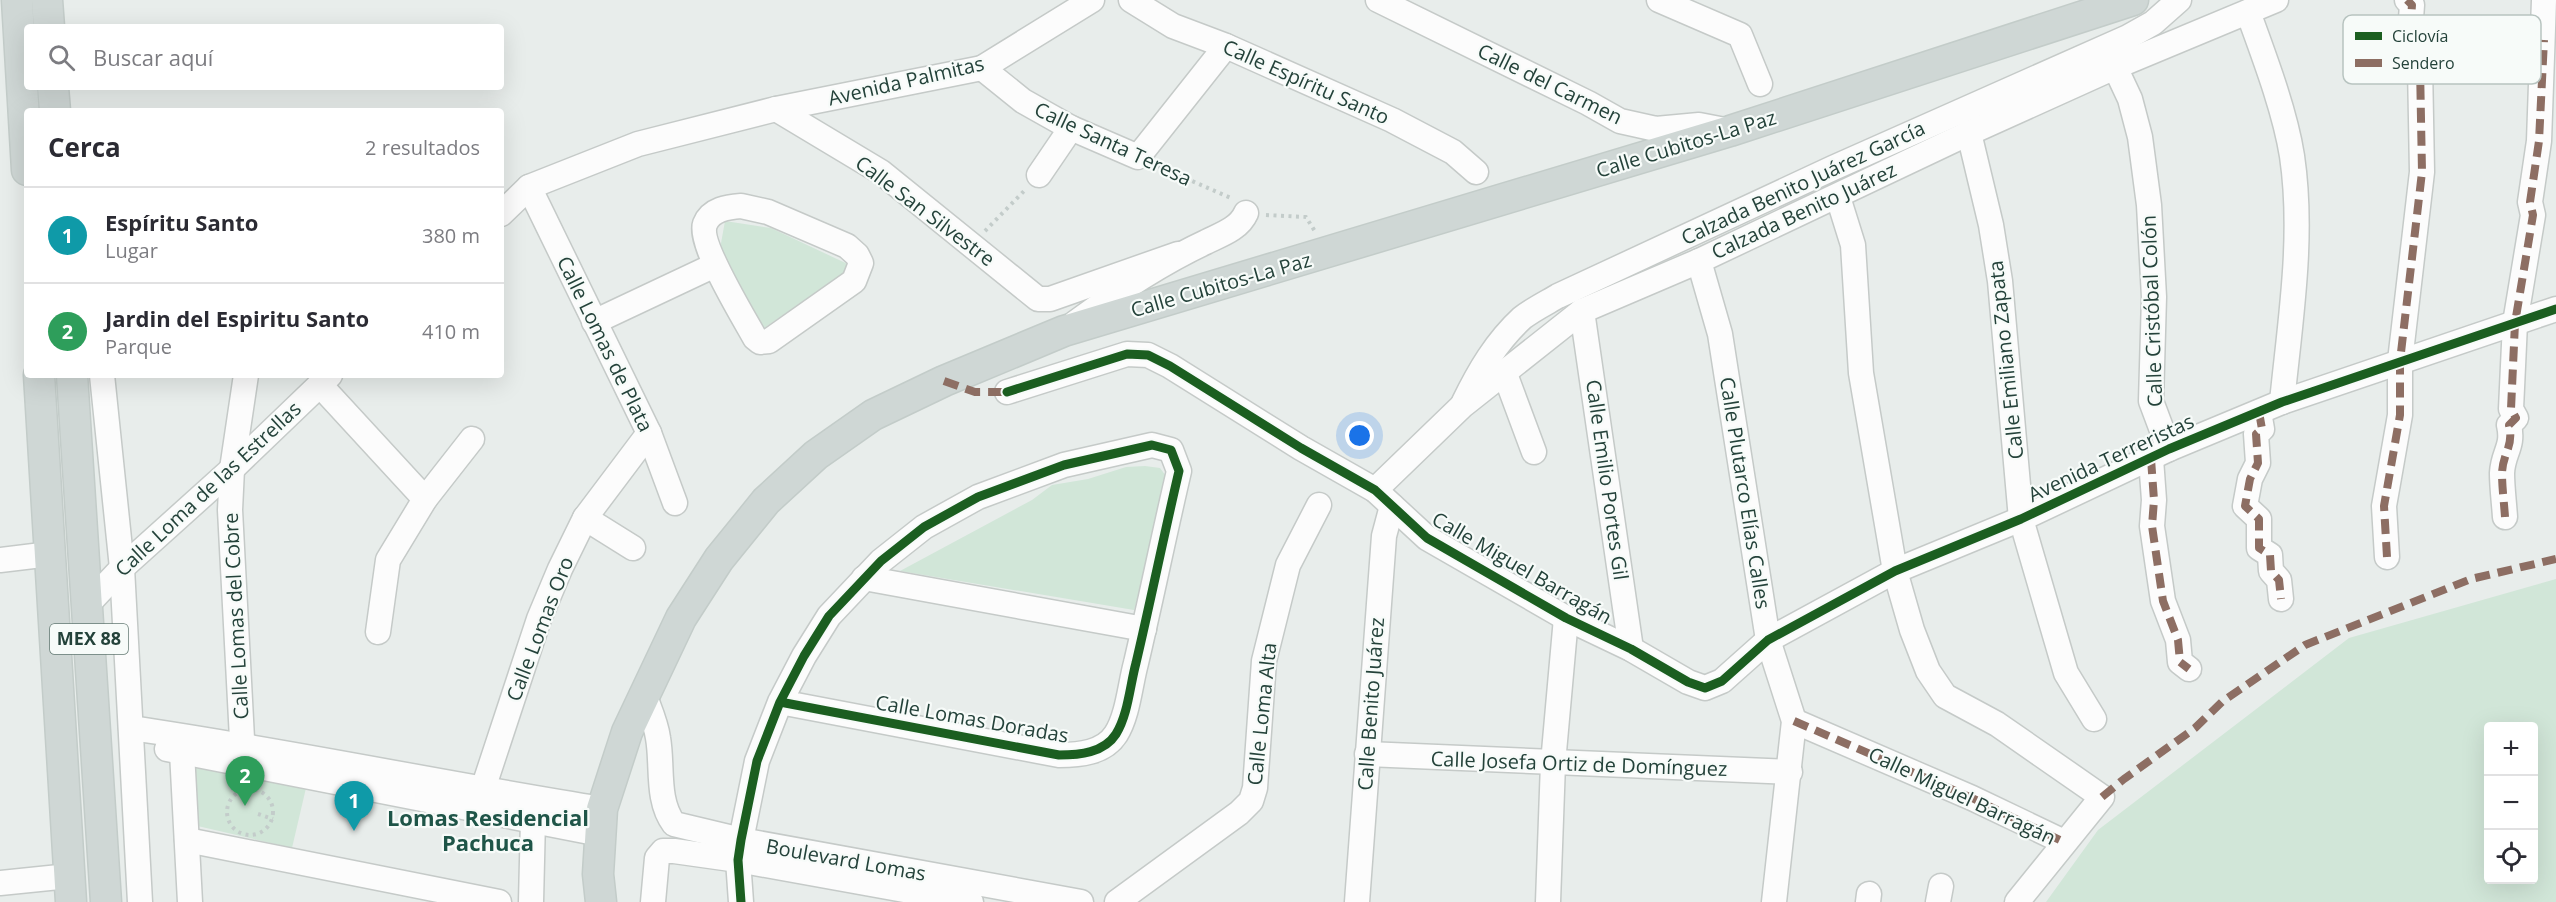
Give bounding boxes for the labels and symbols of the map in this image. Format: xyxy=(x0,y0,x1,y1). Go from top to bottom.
legend xyxy=(2343,15,2541,84)
text: Ciclovía xyxy=(2392,25,2448,47)
street label: Calle Espíritu Santo xyxy=(1219,33,1394,130)
street label: Calle del Carmen xyxy=(1473,37,1627,130)
street label: Avenida Palmitas xyxy=(825,49,987,112)
text: Sendero xyxy=(2392,52,2455,74)
street label: Calle Santa Teresa xyxy=(1030,95,1196,192)
street label: Calle Cubitos-La Paz xyxy=(1593,103,1779,184)
street label: Calzada Benito Juárez García xyxy=(1677,116,1929,250)
street label: Calle San Silvestre xyxy=(850,149,1001,272)
street label: Calzada Benito Juárez xyxy=(1708,158,1900,264)
street label: Calle Cristóbal Colón xyxy=(2135,214,2168,408)
street label: Calle Cubitos-La Paz xyxy=(1127,246,1314,323)
street label: Calle Lomas de Plata xyxy=(551,252,660,436)
street label: Calle Emiliano Zapata xyxy=(1982,259,2029,461)
street label: Calle Plutarco Elías Calles xyxy=(1714,375,1777,611)
street label: Calle Emilio Portes Gil xyxy=(1580,378,1635,582)
street label: Calle Loma de las Estrellas xyxy=(109,395,306,582)
street label: Avenida Terreristas xyxy=(2023,407,2198,508)
your location xyxy=(1345,421,1374,450)
street label: Calle Miguel Barragán xyxy=(1427,505,1617,630)
street label: Calle Lomas del Cobre xyxy=(217,512,254,720)
street label: Calle Lomas Oro xyxy=(500,553,580,705)
street label: Calle Benito Juárez xyxy=(1351,616,1390,791)
road number: MEX 88 xyxy=(50,624,128,654)
street label: Calle Loma Alta xyxy=(1241,641,1282,787)
street label: Calle Lomas Doradas xyxy=(873,688,1071,749)
street label: Calle Miguel Barragán xyxy=(1864,740,2060,851)
street label: Calle Josefa Ortiz de Domínguez xyxy=(1430,745,1728,782)
pin: 2 xyxy=(226,756,264,806)
pin: 1 xyxy=(334,782,374,831)
district label: Lomas Residencial Pachuca xyxy=(387,802,589,857)
street label: Boulevard Lomas xyxy=(764,832,928,887)

